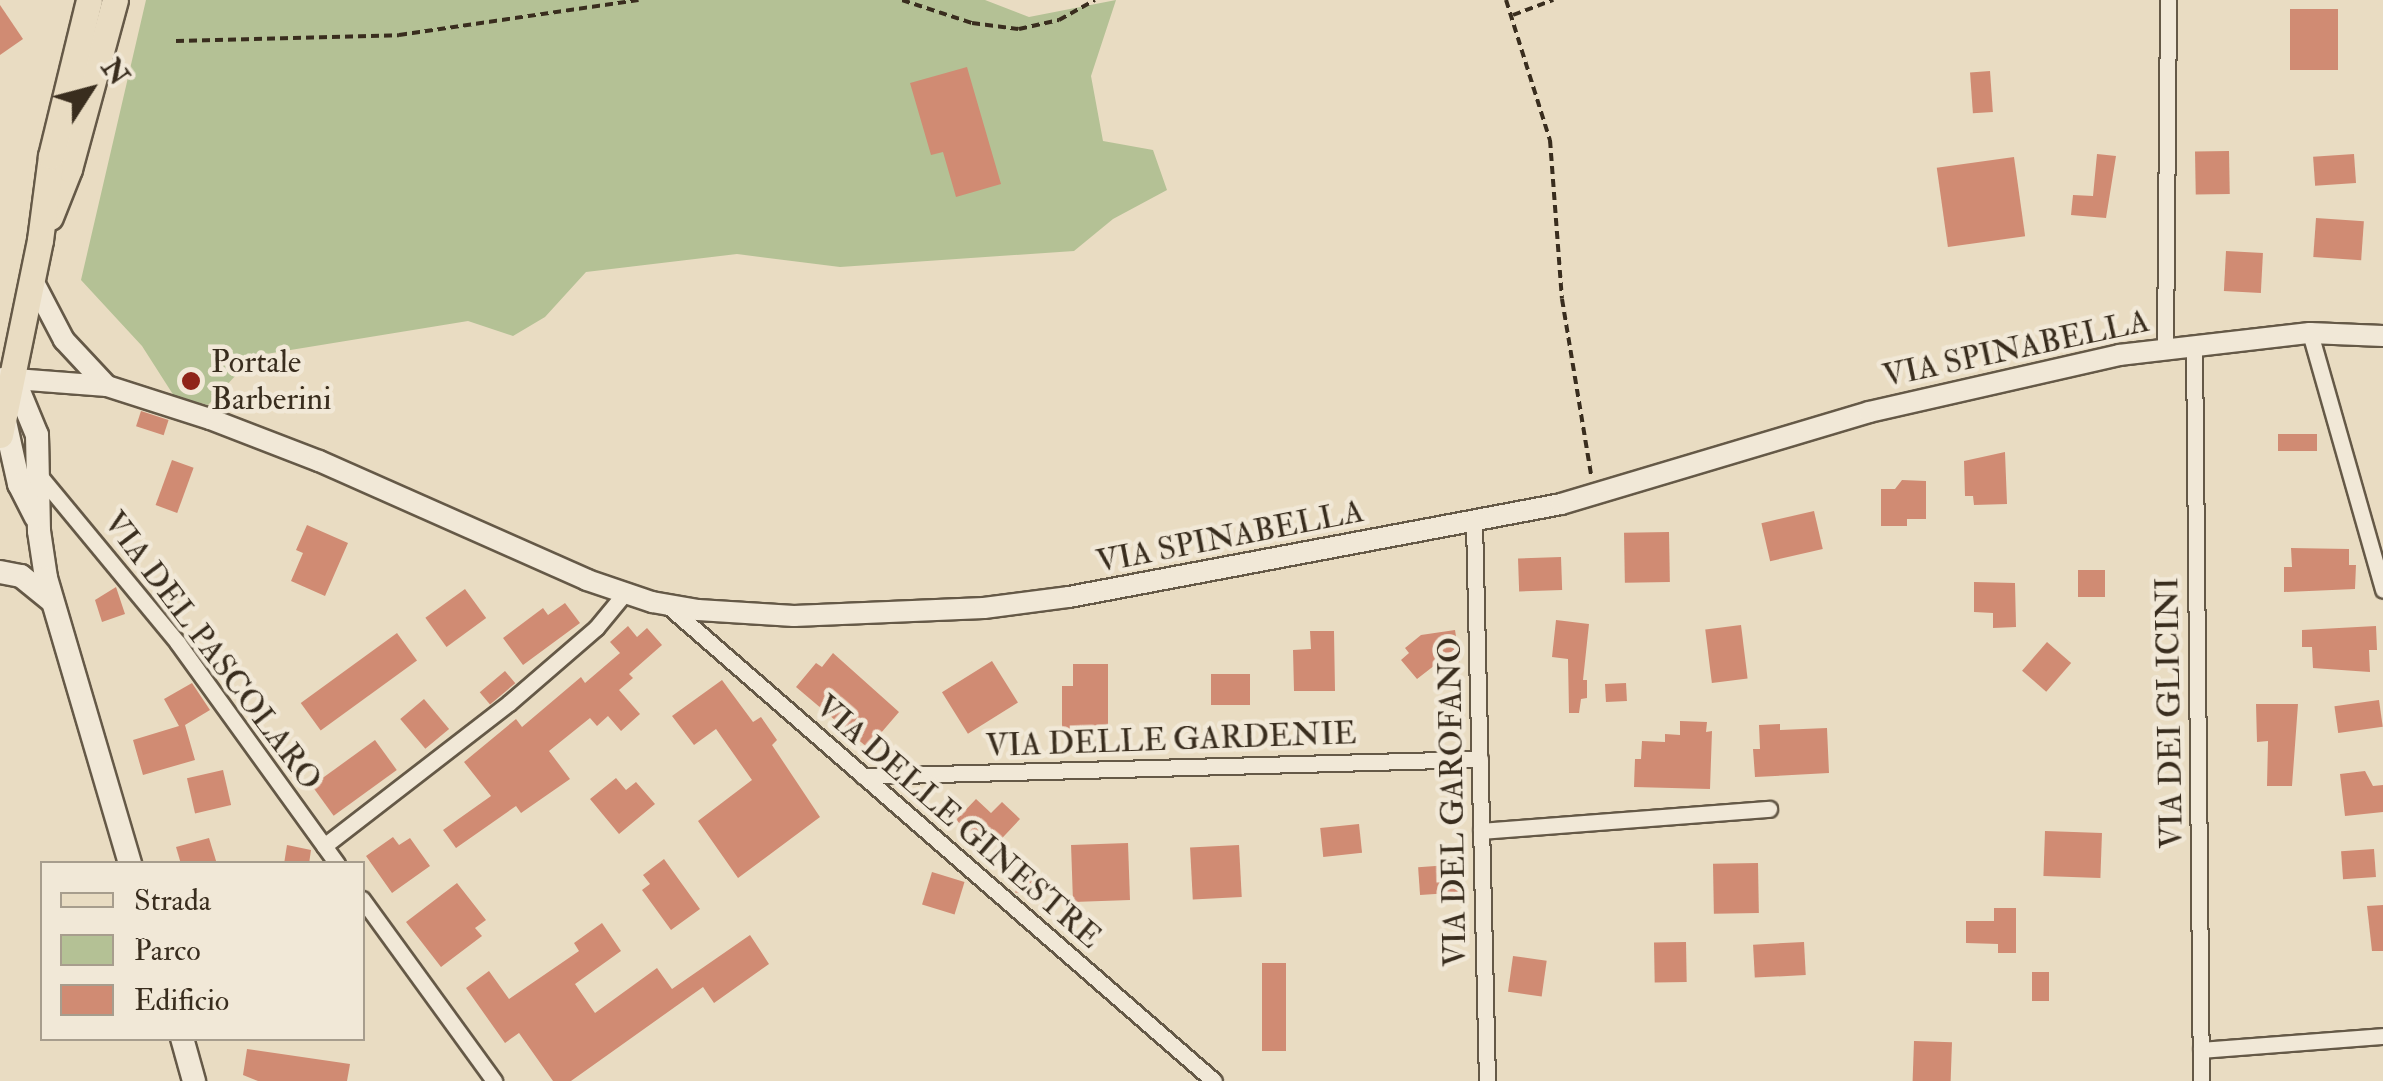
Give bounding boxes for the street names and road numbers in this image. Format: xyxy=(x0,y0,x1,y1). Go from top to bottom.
street label: VIA SPINABELLA xyxy=(1879,302,2153,396)
street label: VIA SPINABELLA xyxy=(1093,492,1367,582)
street label: VIA DEL PASCOLARO xyxy=(95,504,329,798)
street label: VIA DEI GLICINI xyxy=(2148,577,2192,849)
street label: VIA DEL GAROFANO xyxy=(1431,637,1475,967)
street label: VIA DELLE GINESTRE xyxy=(807,687,1109,957)
street label: VIA DELLE GARDENIE xyxy=(985,714,1357,766)

